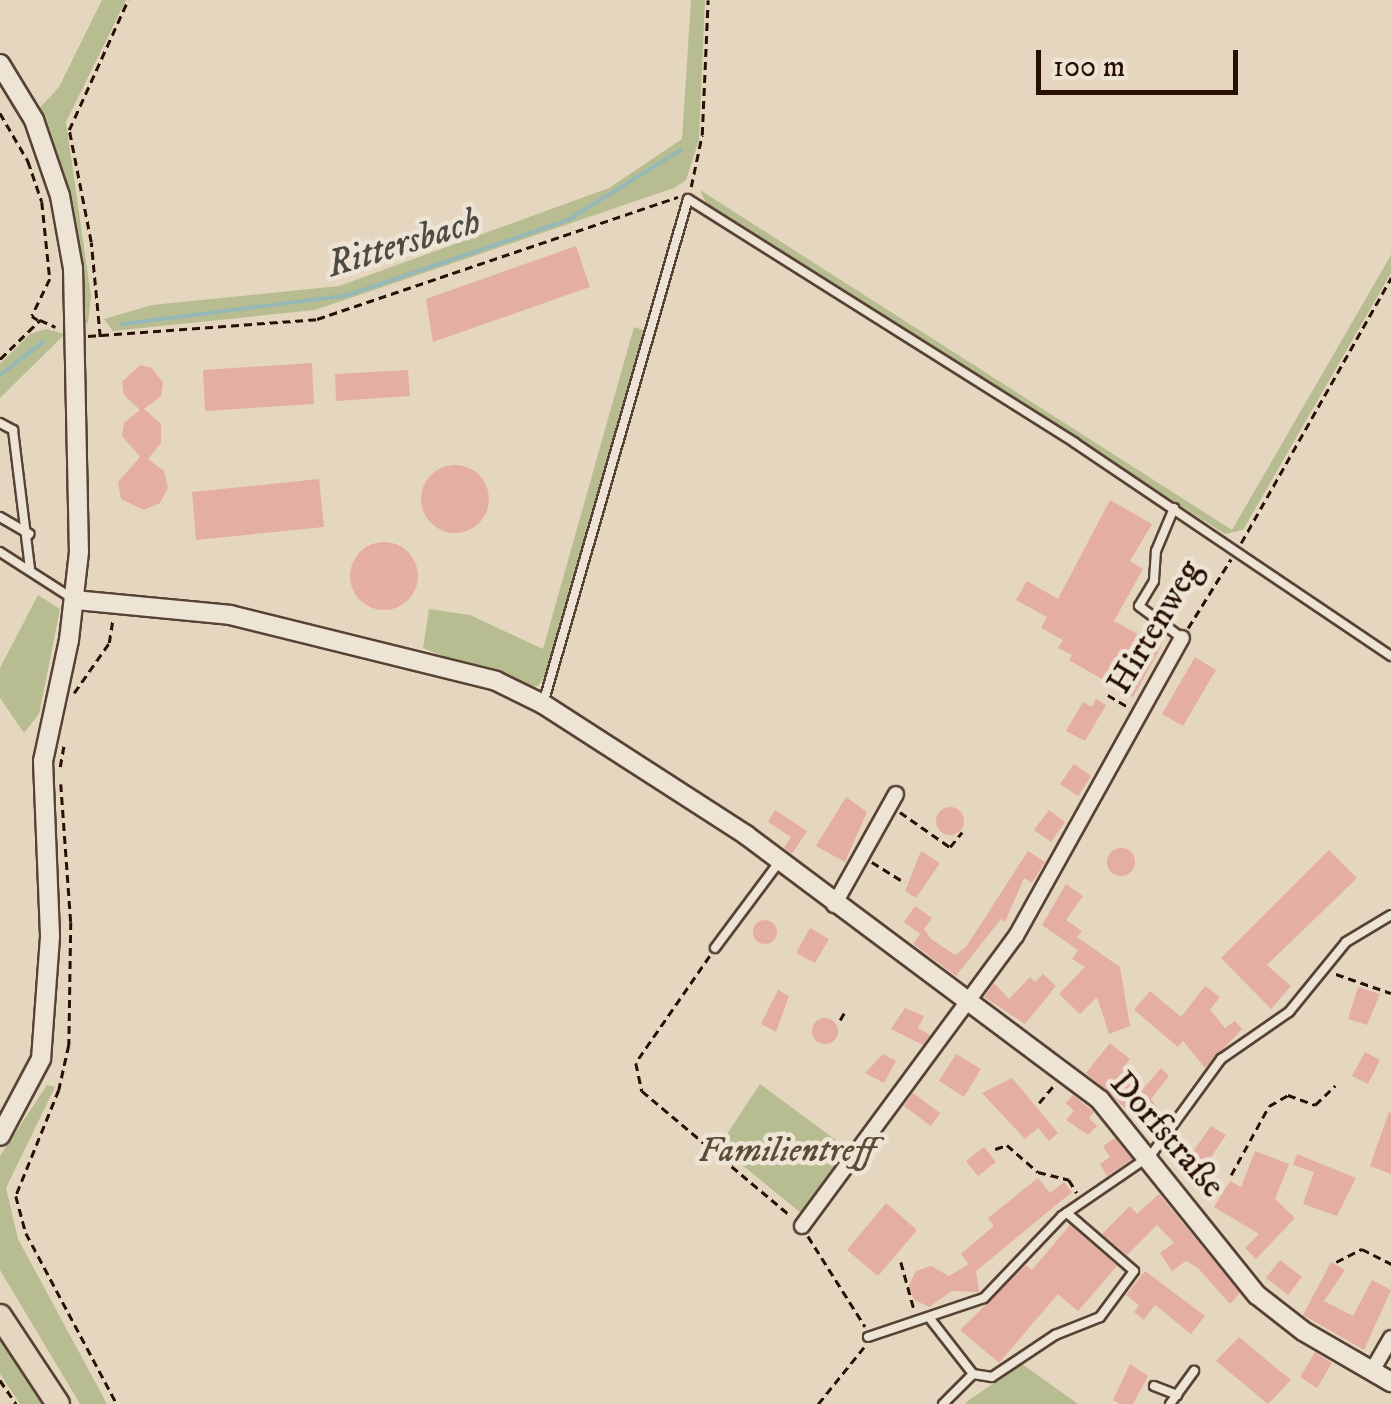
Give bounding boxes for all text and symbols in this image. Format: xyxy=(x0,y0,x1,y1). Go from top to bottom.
scale bar xyxy=(1041,30,1244,92)
text: 100 m xyxy=(1053,49,1125,86)
water label: Rittersbach xyxy=(322,199,486,289)
street label: Hirtenweg xyxy=(1099,552,1211,702)
street label: Dorfstraße xyxy=(1101,1063,1233,1207)
park label: Familientreff xyxy=(698,1130,876,1172)

